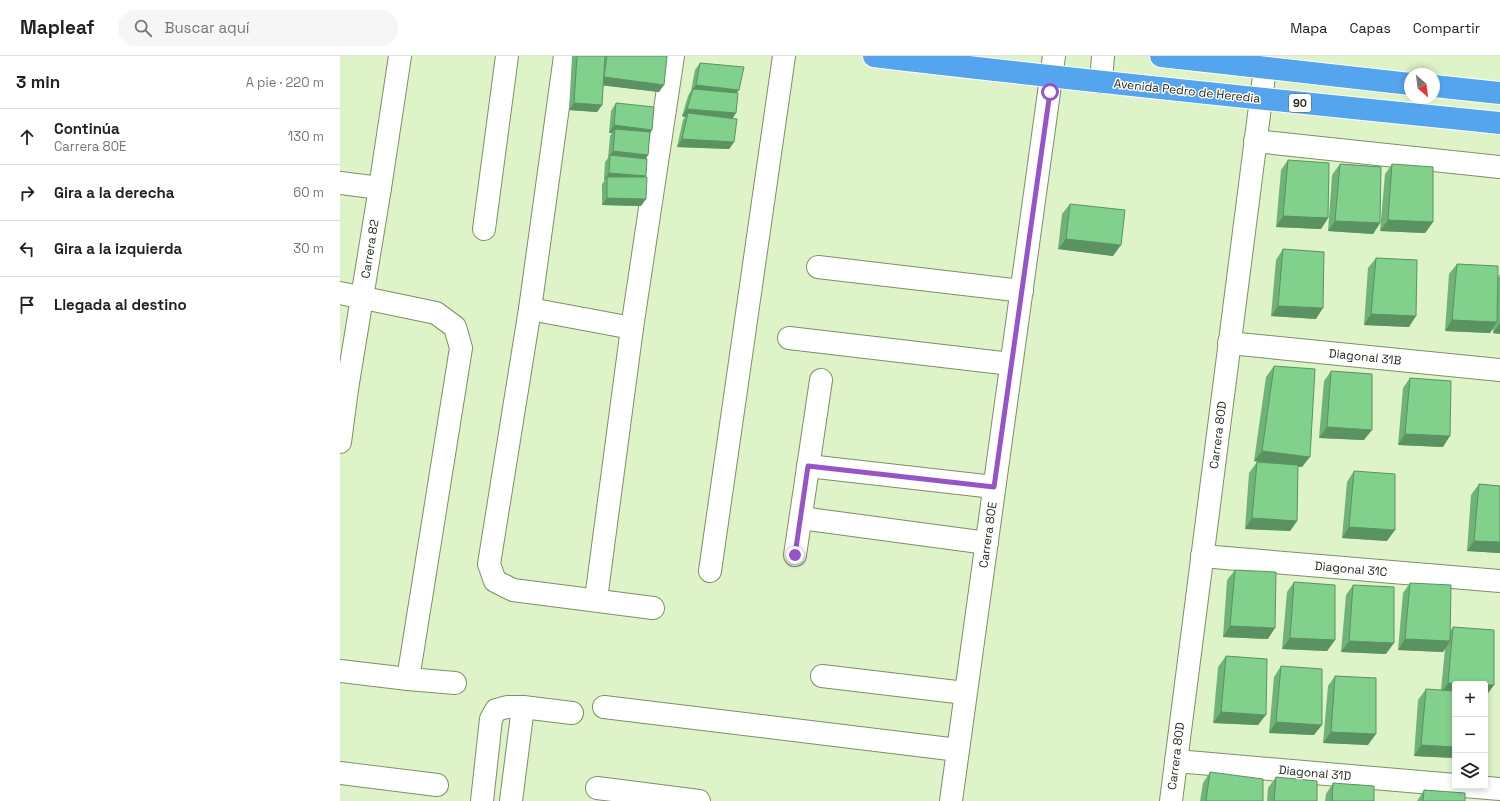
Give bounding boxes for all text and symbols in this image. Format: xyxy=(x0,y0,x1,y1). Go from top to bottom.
search box xyxy=(118,10,398,46)
text: Mapleaf xyxy=(20,15,94,40)
icon: search xyxy=(132,17,154,39)
text: Buscar aquí xyxy=(164,18,250,37)
text: Mapa xyxy=(1290,19,1327,37)
text: Capas xyxy=(1349,19,1391,37)
text: Compartir xyxy=(1413,19,1480,37)
north arrow xyxy=(1404,68,1440,104)
text: 3 min xyxy=(16,71,60,93)
text: A pie · 220 m xyxy=(246,74,324,91)
street label: Avenida Pedro de Heredia xyxy=(1113,75,1261,107)
route start xyxy=(1041,83,1059,101)
road number: 90 xyxy=(1289,94,1311,112)
text: Continúa xyxy=(54,119,120,138)
icon: ahead xyxy=(16,126,38,148)
text: 130 m xyxy=(288,128,324,145)
text: Carrera 80E xyxy=(54,138,126,155)
icon: right xyxy=(16,182,38,204)
text: Gira a la derecha xyxy=(54,183,174,202)
text: 60 m xyxy=(293,184,324,201)
street label: Carrera 82 xyxy=(357,218,383,280)
icon: left xyxy=(16,238,38,260)
text: Gira a la izquierda xyxy=(54,239,182,258)
text: 30 m xyxy=(293,240,324,257)
icon: arrive xyxy=(16,294,38,316)
text: Llegada al destino xyxy=(54,295,187,314)
street label: Diagonal 31B xyxy=(1328,345,1402,369)
street label: Carrera 80D xyxy=(1206,400,1230,470)
street label: Carrera 80E xyxy=(975,501,1001,569)
route end xyxy=(786,546,804,564)
street label: Diagonal 31C xyxy=(1314,558,1388,580)
map controls xyxy=(1452,681,1488,789)
button: + xyxy=(1452,681,1488,717)
button: − xyxy=(1452,717,1488,753)
street label: Carrera 80D xyxy=(1164,721,1188,791)
button: layers xyxy=(1452,753,1488,789)
street label: Diagonal 31D xyxy=(1278,762,1352,784)

